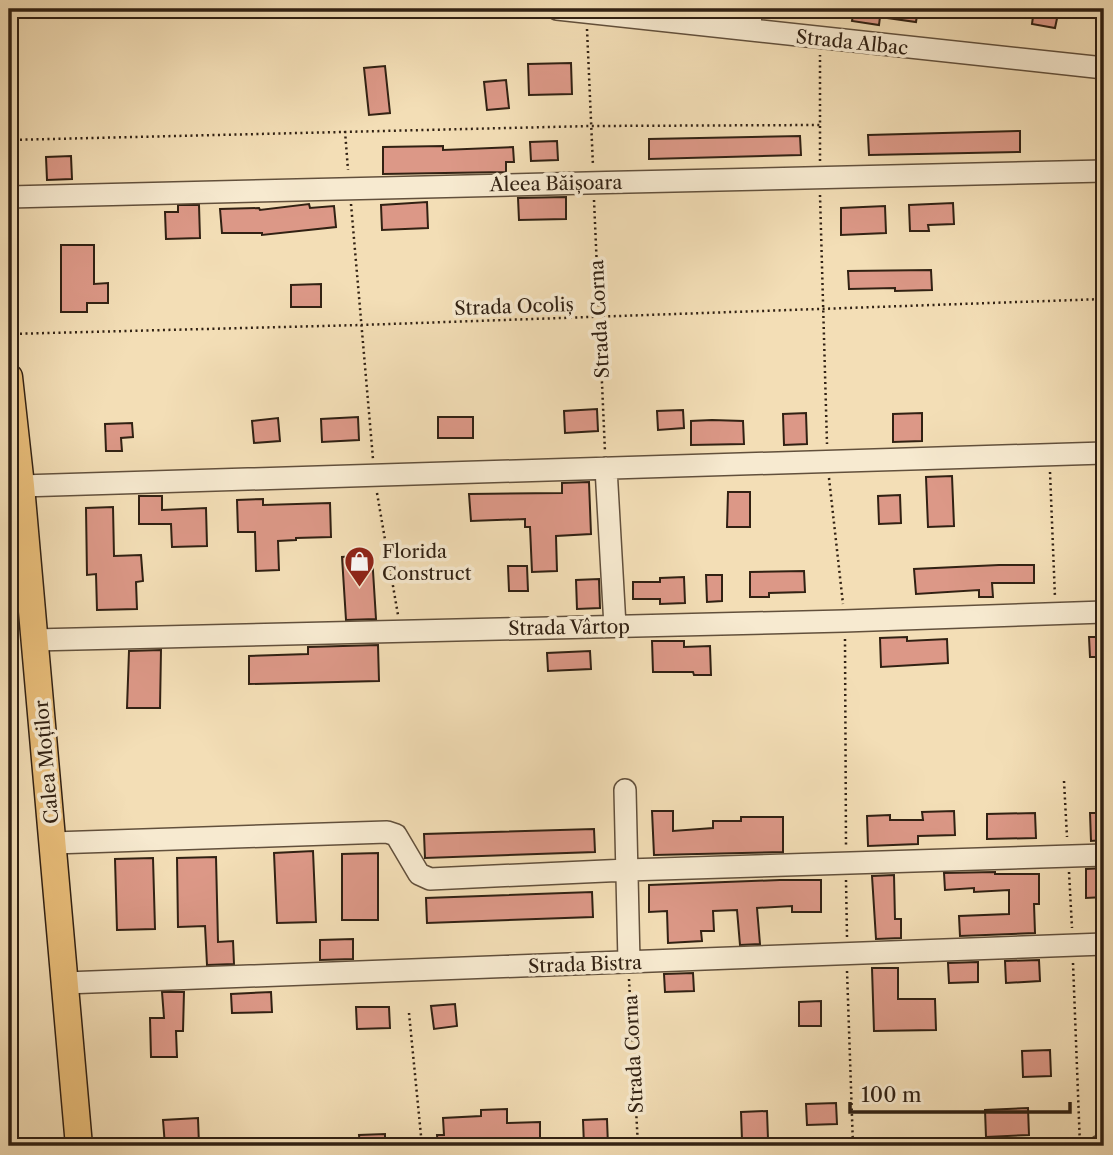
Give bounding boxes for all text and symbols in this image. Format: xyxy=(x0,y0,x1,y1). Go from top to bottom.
street label: Strada Albac xyxy=(795,25,909,60)
street label: Aleea Băișoara xyxy=(488,171,623,196)
street label: Strada Corna xyxy=(585,259,614,379)
street label: Strada Ocoliș xyxy=(454,293,574,320)
place label: Florida Construct xyxy=(382,540,472,585)
shop icon: Florida Construct xyxy=(342,545,376,589)
street label: Strada Vârtop xyxy=(508,615,630,640)
street label: Calea Moților xyxy=(30,699,63,825)
street label: Strada Bistra xyxy=(528,951,643,978)
street label: Strada Corna xyxy=(619,994,648,1114)
scale bar xyxy=(850,1071,1071,1115)
text: 100 m xyxy=(861,1082,922,1107)

